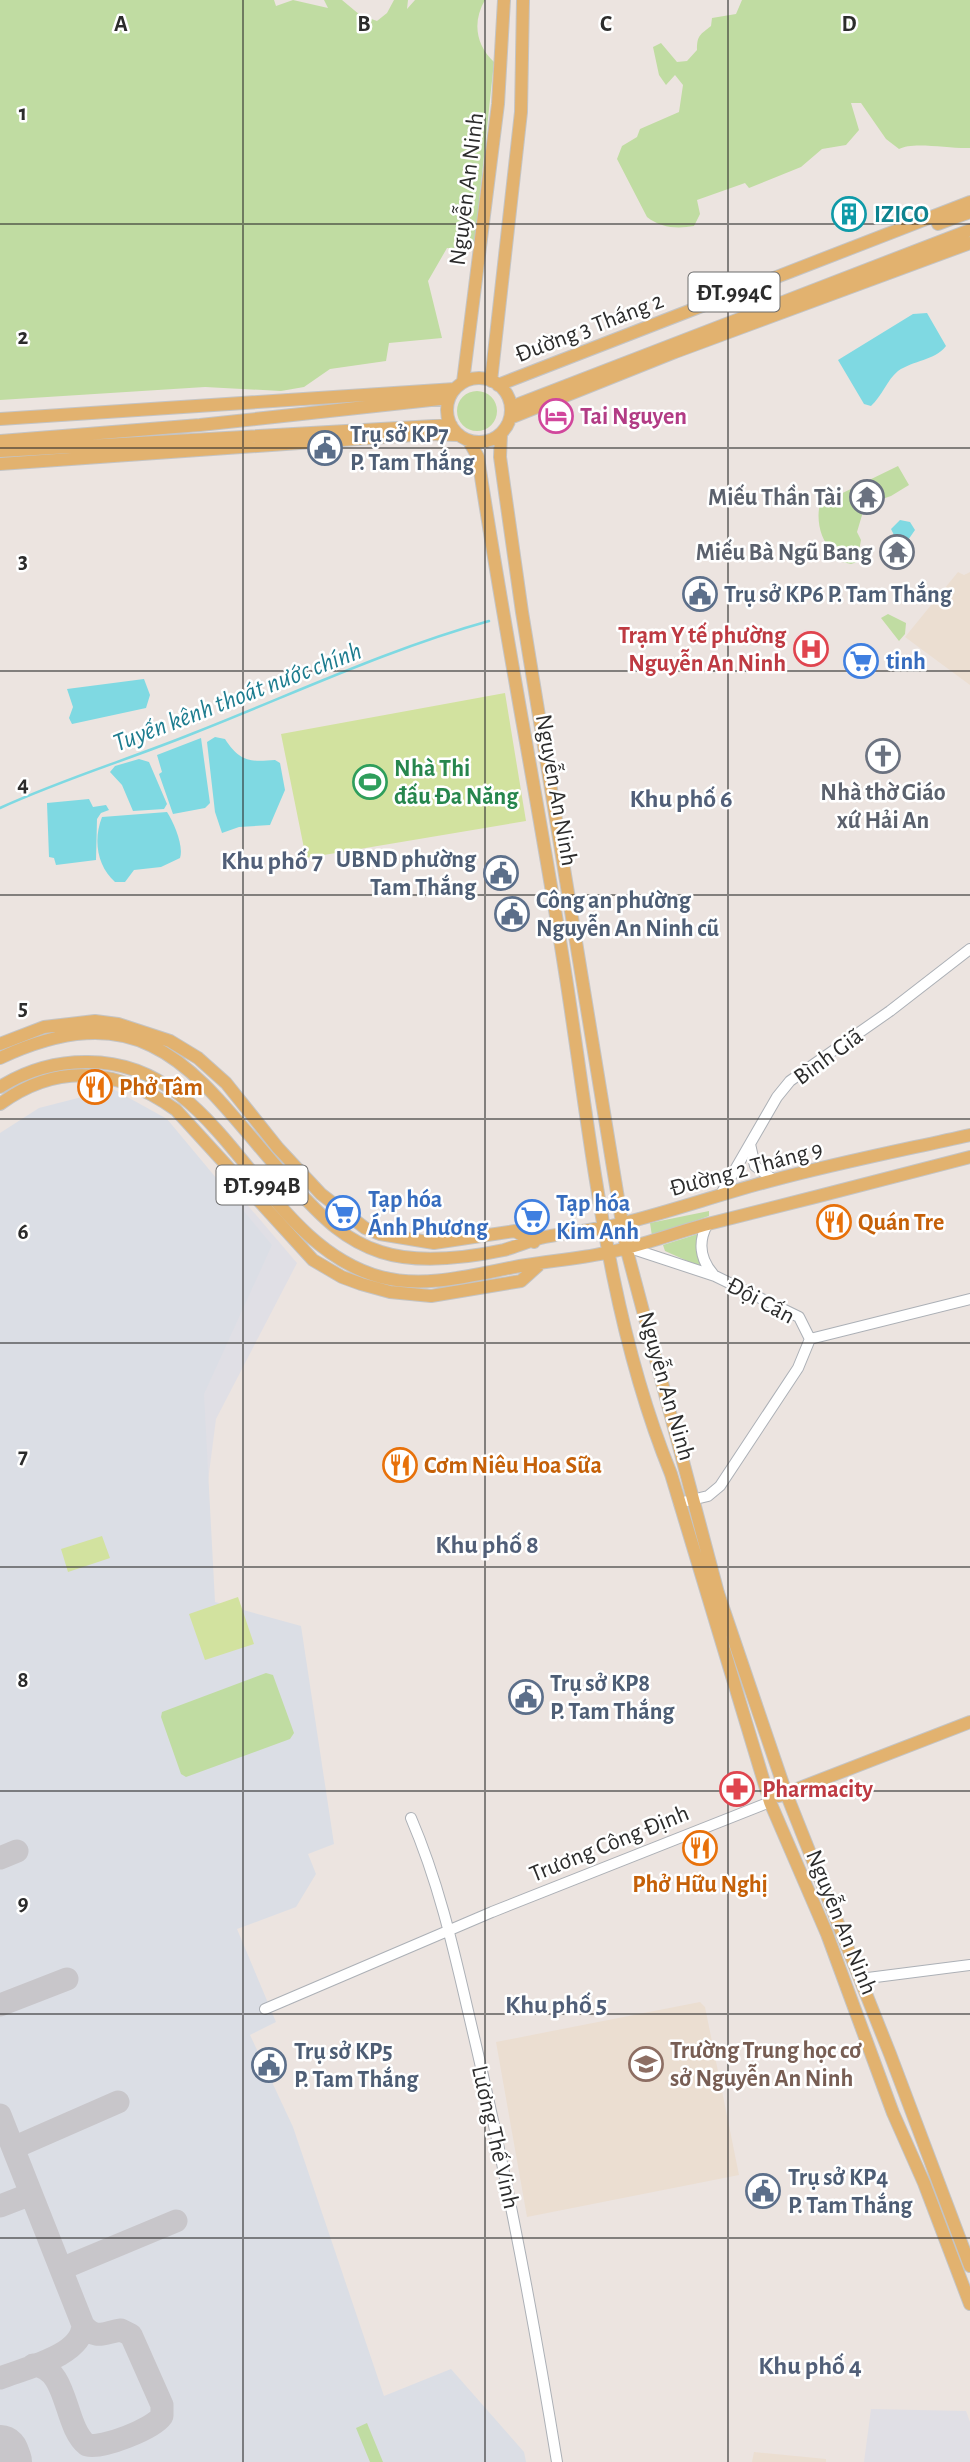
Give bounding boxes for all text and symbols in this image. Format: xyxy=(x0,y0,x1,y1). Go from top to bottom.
text: A xyxy=(114,13,128,36)
text: B xyxy=(357,13,371,36)
text: C xyxy=(600,13,612,36)
text: D xyxy=(841,13,857,36)
text: 1 xyxy=(19,102,27,125)
street label: Nguyễn An Ninh xyxy=(445,111,488,267)
building icon: IZICO xyxy=(830,195,868,233)
place label: IZICO xyxy=(874,203,929,227)
road number: ĐT.994C xyxy=(688,272,780,312)
street label: Đường 3 Tháng 2 xyxy=(512,289,667,367)
text: 2 xyxy=(18,326,29,349)
hotel icon: Tai Nguyen xyxy=(537,397,575,435)
place label: Tai Nguyen xyxy=(580,405,687,429)
place label: Trụ sở KP7 P. Tam Thắng xyxy=(350,423,475,475)
public building icon: Trụ sở KP7 P. Tam Thắng xyxy=(306,429,344,467)
temple icon: Miếu Thần Tài xyxy=(848,478,886,516)
place label: Miếu Thần Tài xyxy=(708,484,842,510)
temple icon: Miếu Bà Ngũ Bang xyxy=(878,533,916,571)
place label: Miếu Bà Ngũ Bang xyxy=(696,539,873,565)
text: 3 xyxy=(18,550,28,573)
public building icon: Trụ sở KP6 P. Tam Thắng xyxy=(681,575,719,613)
place label: Trụ sở KP6 P. Tam Thắng xyxy=(724,581,953,607)
place label: Trạm Y tế phường Nguyễn An Ninh xyxy=(618,622,787,676)
hospital icon: Trạm Y tế phường Nguyễn An Ninh xyxy=(792,630,830,668)
water label: Tuyến kênh thoát nước chính xyxy=(110,638,365,756)
supermarket icon: tinh xyxy=(842,642,880,680)
place label: tinh xyxy=(886,650,926,674)
street label: Nguyễn An Ninh xyxy=(531,712,582,868)
church icon: Nhà thờ Giáo xứ Hải An xyxy=(864,737,902,775)
place label: Nhà Thi đấu Đa Năng xyxy=(394,757,519,809)
sports icon: Nhà Thi đấu Đa Năng xyxy=(351,763,389,801)
text: 4 xyxy=(17,773,29,796)
place label: Nhà thờ Giáo xứ Hải An xyxy=(820,781,946,833)
district label: Khu phố 6 xyxy=(629,786,733,812)
district label: Khu phố 7 xyxy=(221,848,323,874)
place label: UBND phường Tam Thắng xyxy=(336,848,477,900)
public building icon: UBND phường Tam Thắng xyxy=(482,854,520,892)
place label: Công an phường Nguyễn An Ninh cũ xyxy=(536,889,719,941)
public building icon: Công an phường Nguyễn An Ninh cũ xyxy=(493,895,531,933)
text: 5 xyxy=(18,997,28,1020)
street label: Bình Giã xyxy=(790,1024,868,1090)
restaurant icon: Phở Tâm xyxy=(76,1068,114,1106)
place label: Phở Tâm xyxy=(119,1076,203,1100)
street label: Đường 2 Tháng 9 xyxy=(667,1137,826,1201)
road number: ĐT.994B xyxy=(216,1166,308,1204)
place label: Tạp hóa Ánh Phương xyxy=(368,1188,489,1240)
place label: Tạp hóa Kim Anh xyxy=(556,1192,639,1244)
supermarket icon: Tạp hóa Ánh Phương xyxy=(324,1194,362,1232)
supermarket icon: Tạp hóa Kim Anh xyxy=(513,1198,551,1236)
restaurant icon: Quán Tre xyxy=(815,1203,853,1241)
place label: Quán Tre xyxy=(858,1211,944,1235)
text: 6 xyxy=(17,1221,29,1244)
street label: Đội Cấn xyxy=(723,1273,799,1329)
street label: Nguyễn An Ninh xyxy=(633,1309,700,1463)
text: 7 xyxy=(18,1445,28,1468)
restaurant icon: Cơm Niêu Hoa Sữa xyxy=(381,1446,419,1484)
place label: Cơm Niêu Hoa Sữa xyxy=(424,1454,602,1478)
district label: Khu phố 8 xyxy=(435,1532,539,1558)
text: 8 xyxy=(17,1669,29,1692)
place label: Trụ sở KP8 P. Tam Thắng xyxy=(550,1672,675,1724)
public building icon: Trụ sở KP8 P. Tam Thắng xyxy=(507,1678,545,1716)
pharmacy icon: Pharmacity xyxy=(718,1770,756,1808)
place label: Pharmacity xyxy=(762,1778,873,1802)
street label: Trương Công Định xyxy=(526,1801,692,1887)
restaurant icon: Phở Hữu Nghị xyxy=(681,1829,719,1867)
street label: Nguyễn An Ninh xyxy=(801,1846,882,1998)
place label: Phở Hữu Nghị xyxy=(632,1873,768,1897)
text: 9 xyxy=(17,1892,29,1915)
district label: Khu phố 5 xyxy=(505,1992,607,2018)
place label: Trường Trung học cơ sở Nguyễn An Ninh xyxy=(670,2039,862,2091)
place label: Trụ sở KP5 P. Tam Thắng xyxy=(294,2040,419,2092)
school or university icon: Trường Trung học cơ sở Nguyễn An Ninh xyxy=(627,2045,665,2083)
public building icon: Trụ sở KP5 P. Tam Thắng xyxy=(250,2046,288,2084)
street label: Lương Thế Vinh xyxy=(467,2063,523,2211)
place label: Trụ sở KP4 P. Tam Thắng xyxy=(788,2166,913,2218)
public building icon: Trụ sở KP4 P. Tam Thắng xyxy=(744,2172,782,2210)
district label: Khu phố 4 xyxy=(758,2353,862,2379)

